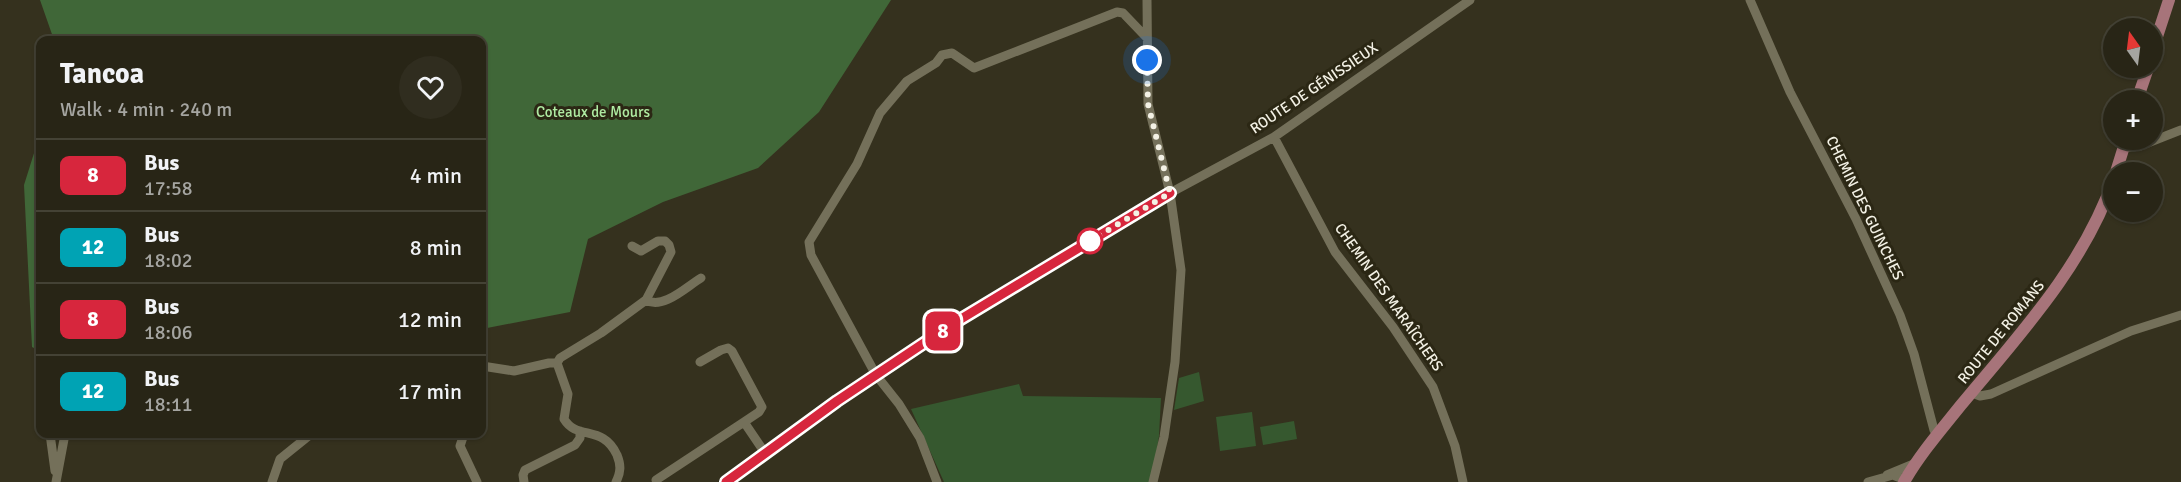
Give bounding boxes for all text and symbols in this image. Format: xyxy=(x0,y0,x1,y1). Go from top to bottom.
north arrow xyxy=(2103,18,2163,78)
map controls xyxy=(2103,18,2163,222)
street label: ROUTE DE GÉNISSIEUX xyxy=(1246,38,1381,137)
your location xyxy=(1132,45,1162,75)
button: heart xyxy=(399,56,462,119)
text: Tancoa xyxy=(60,57,144,91)
button: + xyxy=(2103,90,2163,150)
text: Walk · 4 min · 240 m xyxy=(60,97,232,122)
park label: Coteaux de Mours xyxy=(536,103,651,121)
street label: CHEMIN DES GUINCHES xyxy=(1822,133,1908,283)
text: Bus xyxy=(144,149,179,176)
text: 8 xyxy=(87,162,99,188)
text: 4 min xyxy=(410,162,462,189)
button: − xyxy=(2103,162,2163,222)
text: 17:58 xyxy=(144,176,193,201)
street label: CHEMIN DES MARAÎCHERS xyxy=(1331,220,1447,374)
text: Bus xyxy=(144,221,179,248)
unlabelled marker xyxy=(1077,228,1103,254)
text: 12 xyxy=(82,234,104,260)
text: 8 min xyxy=(410,234,462,261)
text: 18:02 xyxy=(144,248,193,273)
street label: ROUTE DE ROMANS xyxy=(1954,277,2048,387)
text: Bus xyxy=(144,293,179,320)
text: 8 xyxy=(87,306,99,332)
text: 12 min xyxy=(398,306,462,333)
line badge: 8 xyxy=(924,312,962,350)
text: 8 xyxy=(937,318,949,344)
text: 18:06 xyxy=(144,320,193,345)
text: Bus xyxy=(144,365,179,392)
text: 12 xyxy=(82,378,104,404)
text: 17 min xyxy=(398,378,462,405)
text: 18:11 xyxy=(144,392,193,417)

